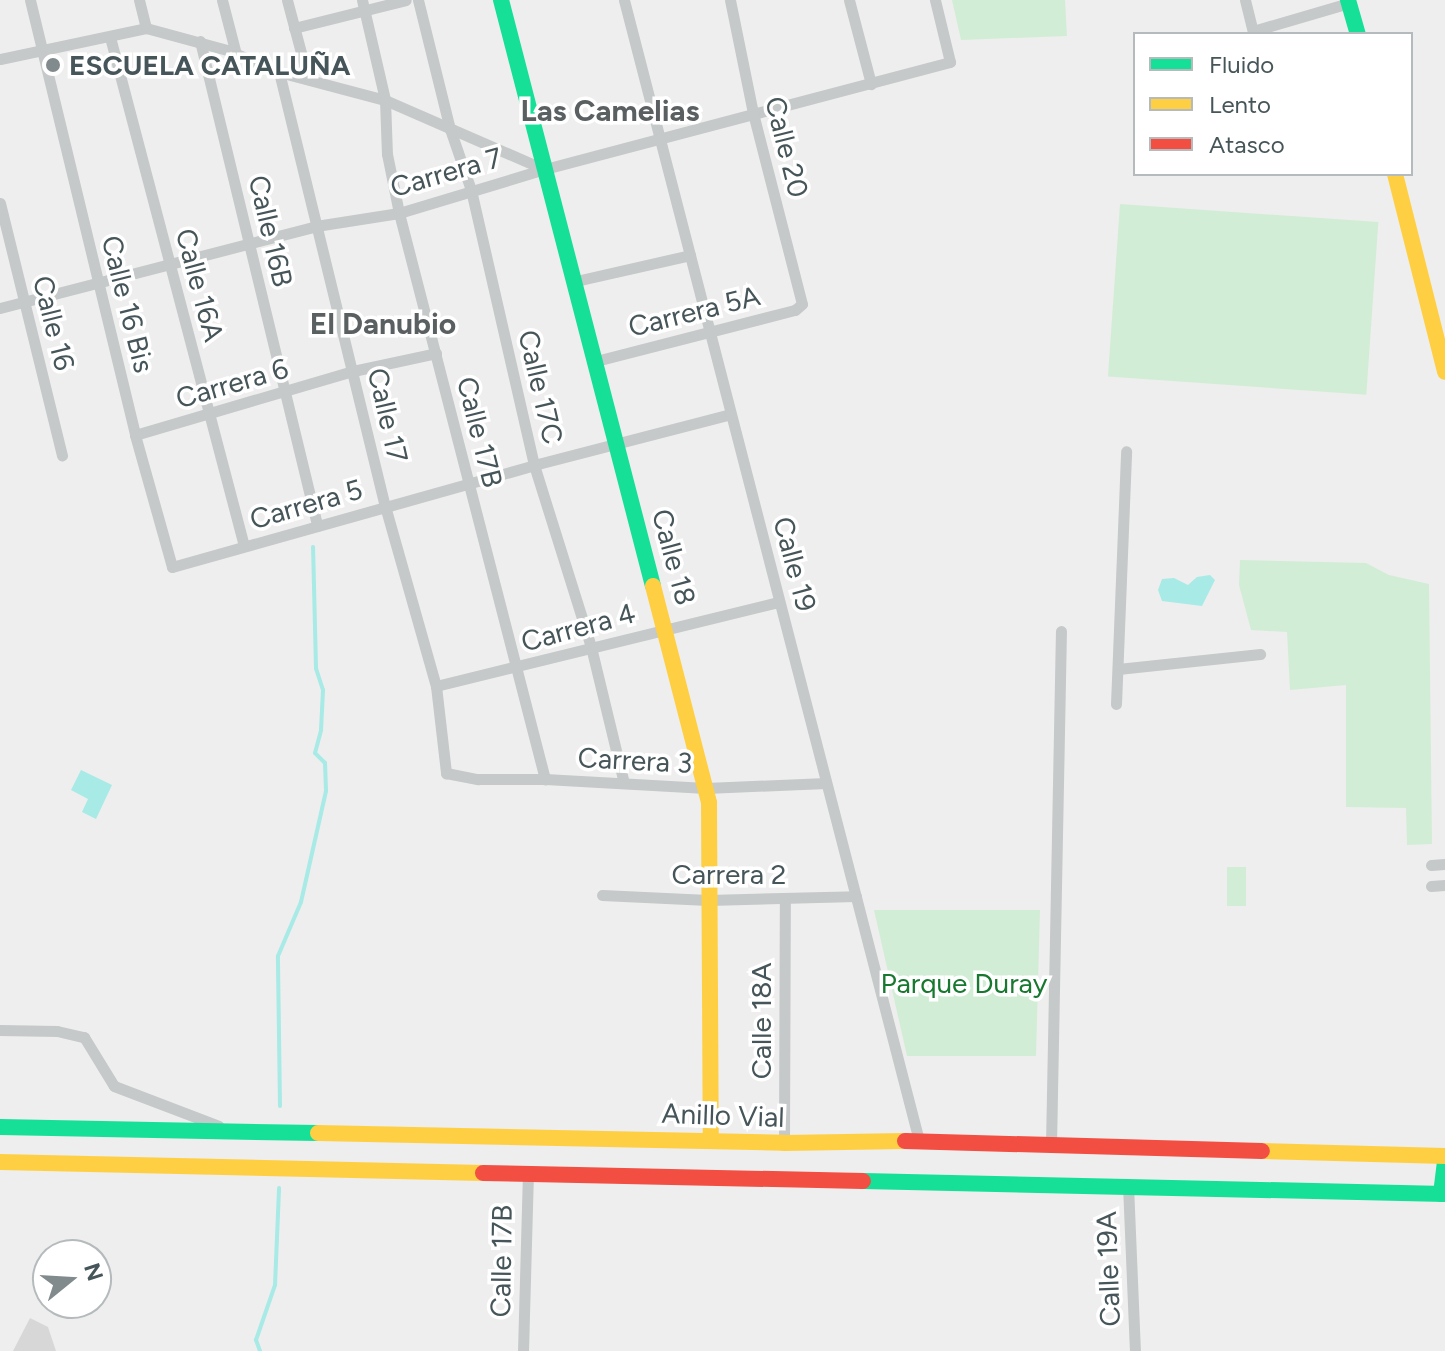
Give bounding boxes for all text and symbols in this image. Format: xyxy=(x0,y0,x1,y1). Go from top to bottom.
legend xyxy=(1133,32,1413,176)
place label: ESCUELA CATALUÑA xyxy=(69,48,351,82)
text: Fluido xyxy=(1209,50,1274,79)
marker: ESCUELA CATALUÑA xyxy=(44,56,62,74)
text: Lento xyxy=(1209,90,1271,119)
district label: Las Camelias xyxy=(521,93,699,129)
street label: Calle 20 xyxy=(758,93,816,201)
text: Atasco xyxy=(1209,130,1285,159)
street label: Carrera 7 xyxy=(386,140,506,204)
street label: Calle 16B xyxy=(242,172,300,290)
street label: Calle 16A xyxy=(169,225,231,345)
street label: Calle 16 Bis xyxy=(95,232,161,376)
street label: Calle 16 xyxy=(26,272,82,374)
street label: Carrera 5A xyxy=(625,278,763,344)
district label: El Danubio xyxy=(310,306,456,342)
street label: Calle 17C xyxy=(512,327,570,447)
street label: Carrera 6 xyxy=(172,351,292,415)
street label: Calle 17 xyxy=(361,365,415,465)
street label: Calle 17B xyxy=(450,373,510,491)
street label: Carrera 5 xyxy=(246,472,366,536)
street label: Calle 18 xyxy=(645,505,703,609)
street label: Calle 19 xyxy=(766,513,824,615)
street label: Carrera 4 xyxy=(517,596,639,658)
street label: Carrera 3 xyxy=(577,740,693,780)
street label: Carrera 2 xyxy=(672,857,786,891)
street label: Calle 18A xyxy=(744,963,778,1079)
park label: Parque Duray xyxy=(881,966,1047,1000)
street label: Anillo Vial xyxy=(661,1096,785,1134)
street label: Calle 17B xyxy=(483,1204,519,1318)
street label: Calle 19A xyxy=(1089,1211,1127,1327)
north arrow xyxy=(32,1239,112,1319)
text: N xyxy=(78,1260,109,1284)

